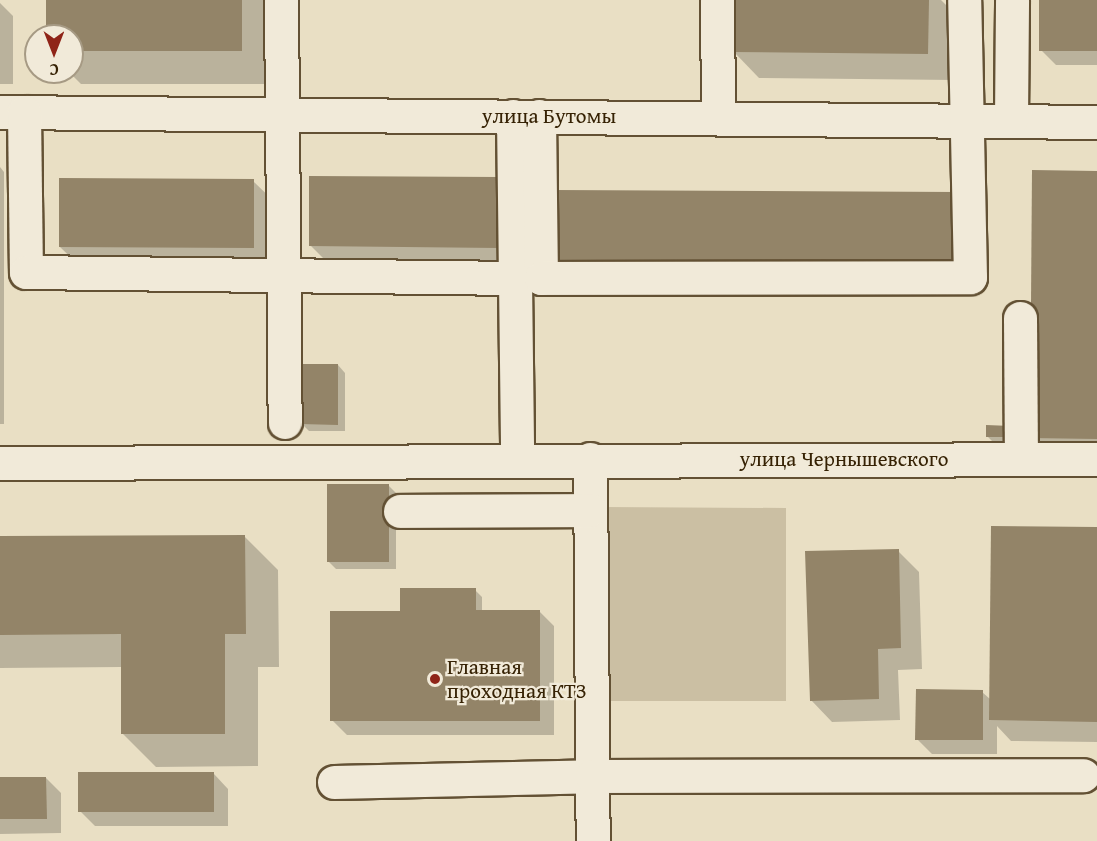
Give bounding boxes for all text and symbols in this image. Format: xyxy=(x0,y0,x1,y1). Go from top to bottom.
north arrow xyxy=(24,24,84,84)
text: С xyxy=(49,58,59,82)
street label: улица Бутомы xyxy=(482,103,616,129)
street label: улица Чернышевского xyxy=(740,446,948,472)
place label: Главная проходная КТЗ xyxy=(447,654,587,704)
marker: Главная проходная КТЗ xyxy=(428,672,442,686)

